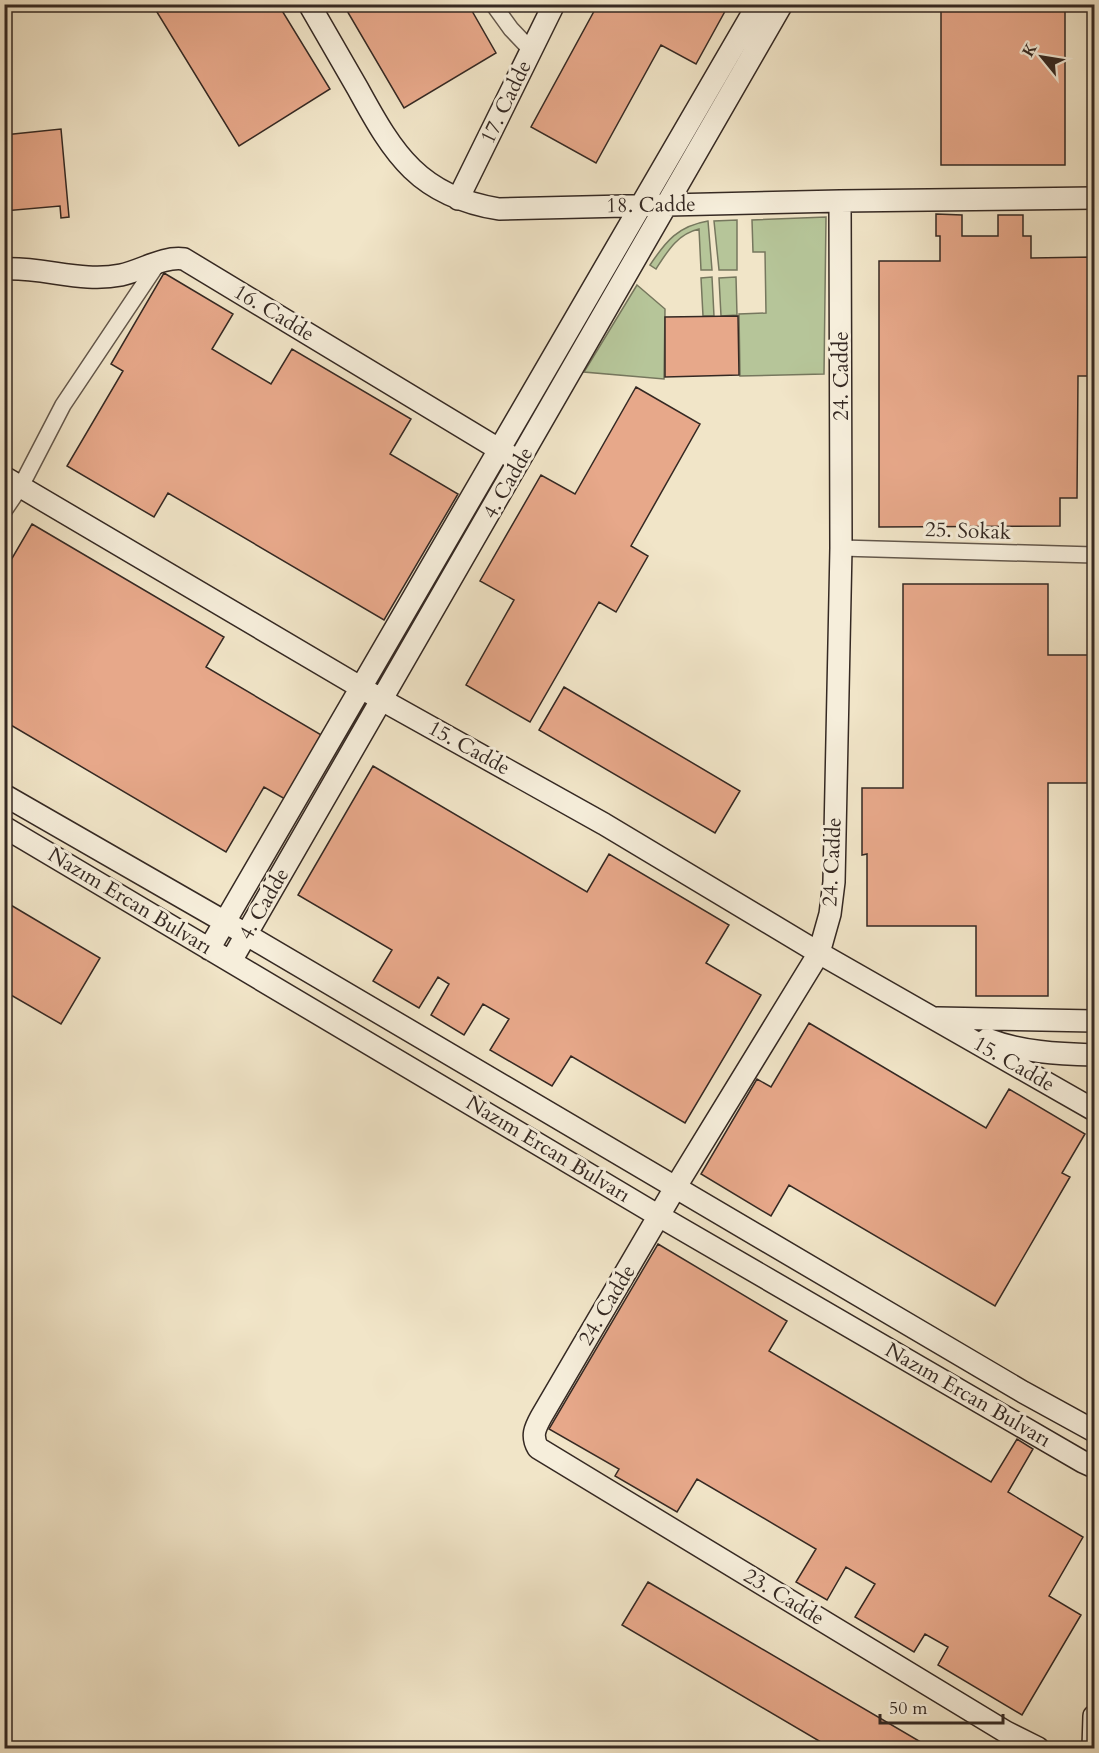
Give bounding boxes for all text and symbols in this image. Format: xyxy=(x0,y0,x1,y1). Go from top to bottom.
north arrow xyxy=(1012,27,1072,87)
text: K xyxy=(1017,39,1043,61)
street label: 17. Cadde xyxy=(473,55,539,149)
street label: 18. Cadde xyxy=(606,190,696,220)
street label: 16. Cadde xyxy=(228,278,320,348)
street label: 24. Cadde xyxy=(827,331,856,421)
street label: 4. Cadde xyxy=(476,442,540,524)
street label: 25. Sokak xyxy=(925,515,1012,547)
street label: 15. Cadde xyxy=(423,714,515,782)
street label: 24. Cadde xyxy=(815,817,849,907)
street label: Nazım Ercan Bulvarı xyxy=(42,840,218,962)
street label: 4. Cadde xyxy=(232,863,296,945)
street label: 15. Cadde xyxy=(968,1029,1060,1099)
street label: Nazım Ercan Bulvarı xyxy=(460,1088,636,1210)
street label: 24. Cadde xyxy=(572,1259,642,1351)
street label: Nazım Ercan Bulvarı xyxy=(880,1336,1056,1454)
street label: 23. Cadde xyxy=(738,1562,830,1632)
scale bar xyxy=(880,1687,1003,1725)
text: 50 m xyxy=(889,1696,928,1721)

